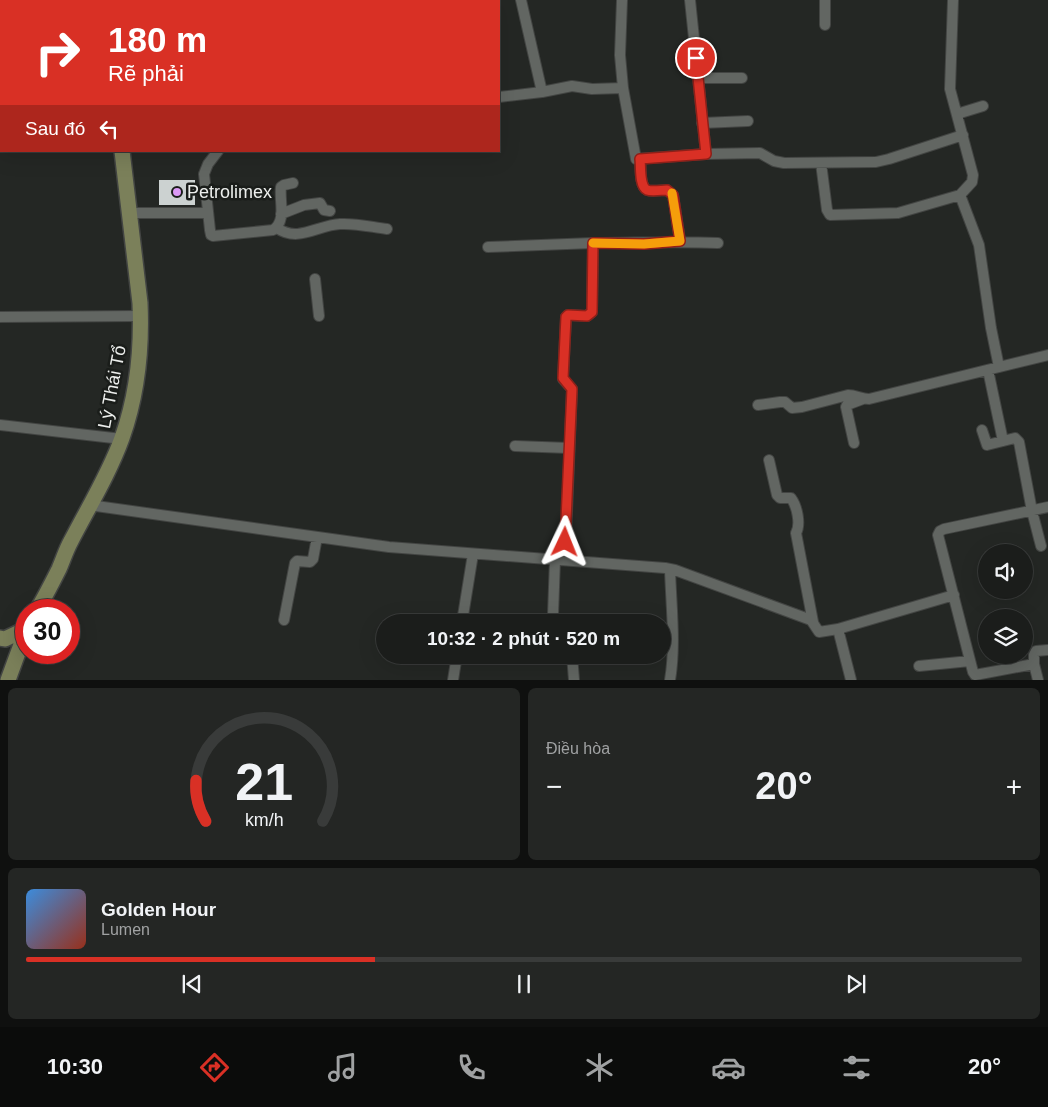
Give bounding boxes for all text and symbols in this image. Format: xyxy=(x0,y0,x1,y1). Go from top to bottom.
icon: right xyxy=(25,20,90,85)
text: 180 m xyxy=(108,20,207,59)
pin xyxy=(675,37,717,79)
icon: arrive xyxy=(682,44,710,72)
text: Rẽ phải xyxy=(108,61,184,86)
icon: left xyxy=(95,115,123,143)
text: Sau đó xyxy=(25,118,85,139)
place label: Petrolimex xyxy=(187,182,272,202)
marker: Petrolimex xyxy=(171,186,183,198)
street label: Lý Thái Tổ xyxy=(94,344,130,430)
position arrow xyxy=(538,515,590,567)
map controls xyxy=(978,544,1033,664)
button: sound xyxy=(978,544,1033,599)
speed limit sign: 30 xyxy=(15,599,80,664)
button: layers xyxy=(978,609,1033,664)
text: 10:32 · 2 phút · 520 m xyxy=(427,628,620,649)
text: Điều hòa xyxy=(546,740,610,757)
text: 21 xyxy=(235,753,293,811)
text: 20° xyxy=(755,765,813,807)
text: − xyxy=(546,771,562,802)
text: + xyxy=(1006,771,1022,802)
text: km/h xyxy=(245,810,283,830)
text: Golden Hour xyxy=(101,899,216,920)
text: Lumen xyxy=(101,921,150,938)
icon: previous xyxy=(178,970,206,998)
icon: pause xyxy=(510,970,538,998)
icon: next xyxy=(842,970,870,998)
icon: directions xyxy=(197,1050,232,1085)
icon: music xyxy=(325,1050,360,1085)
icon: phone xyxy=(454,1050,489,1085)
icon: climate xyxy=(582,1050,617,1085)
icon: car xyxy=(711,1050,746,1085)
icon: filters xyxy=(839,1050,874,1085)
text: 10:30 xyxy=(47,1054,103,1079)
text: 20° xyxy=(968,1054,1001,1079)

